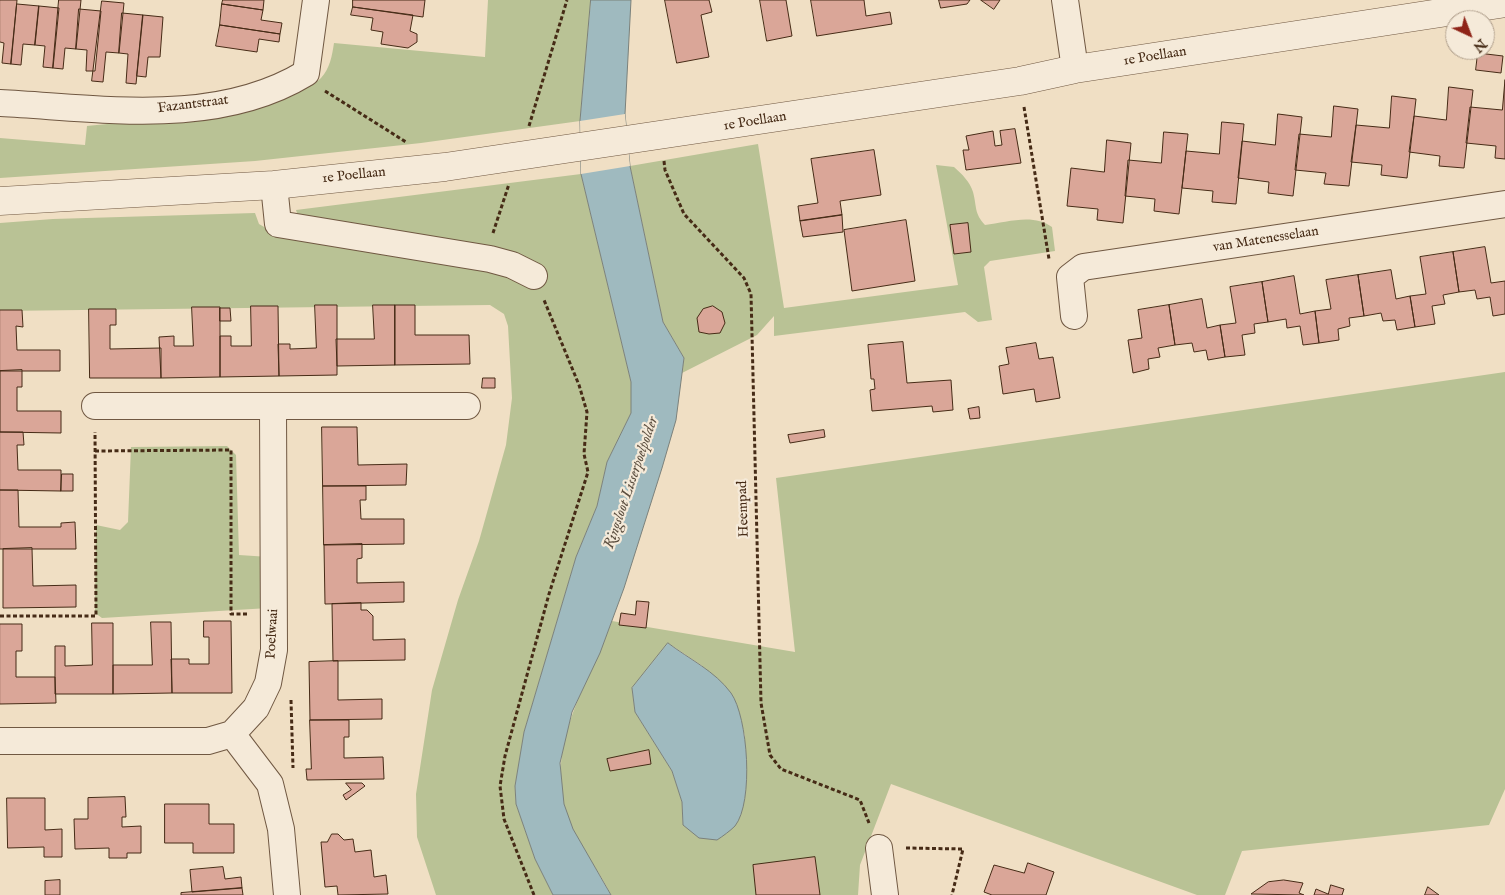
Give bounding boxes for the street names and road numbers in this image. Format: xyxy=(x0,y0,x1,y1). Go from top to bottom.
street label: 1e Poellaan xyxy=(1122,44,1188,70)
street label: Fazantstraat xyxy=(157,92,229,118)
street label: 1e Poellaan xyxy=(722,109,788,135)
street label: 1e Poellaan xyxy=(321,164,387,188)
street label: van Matenesselaan xyxy=(1212,223,1320,257)
street label: Heempad xyxy=(735,480,753,538)
street label: Poelwaai xyxy=(263,608,283,660)

